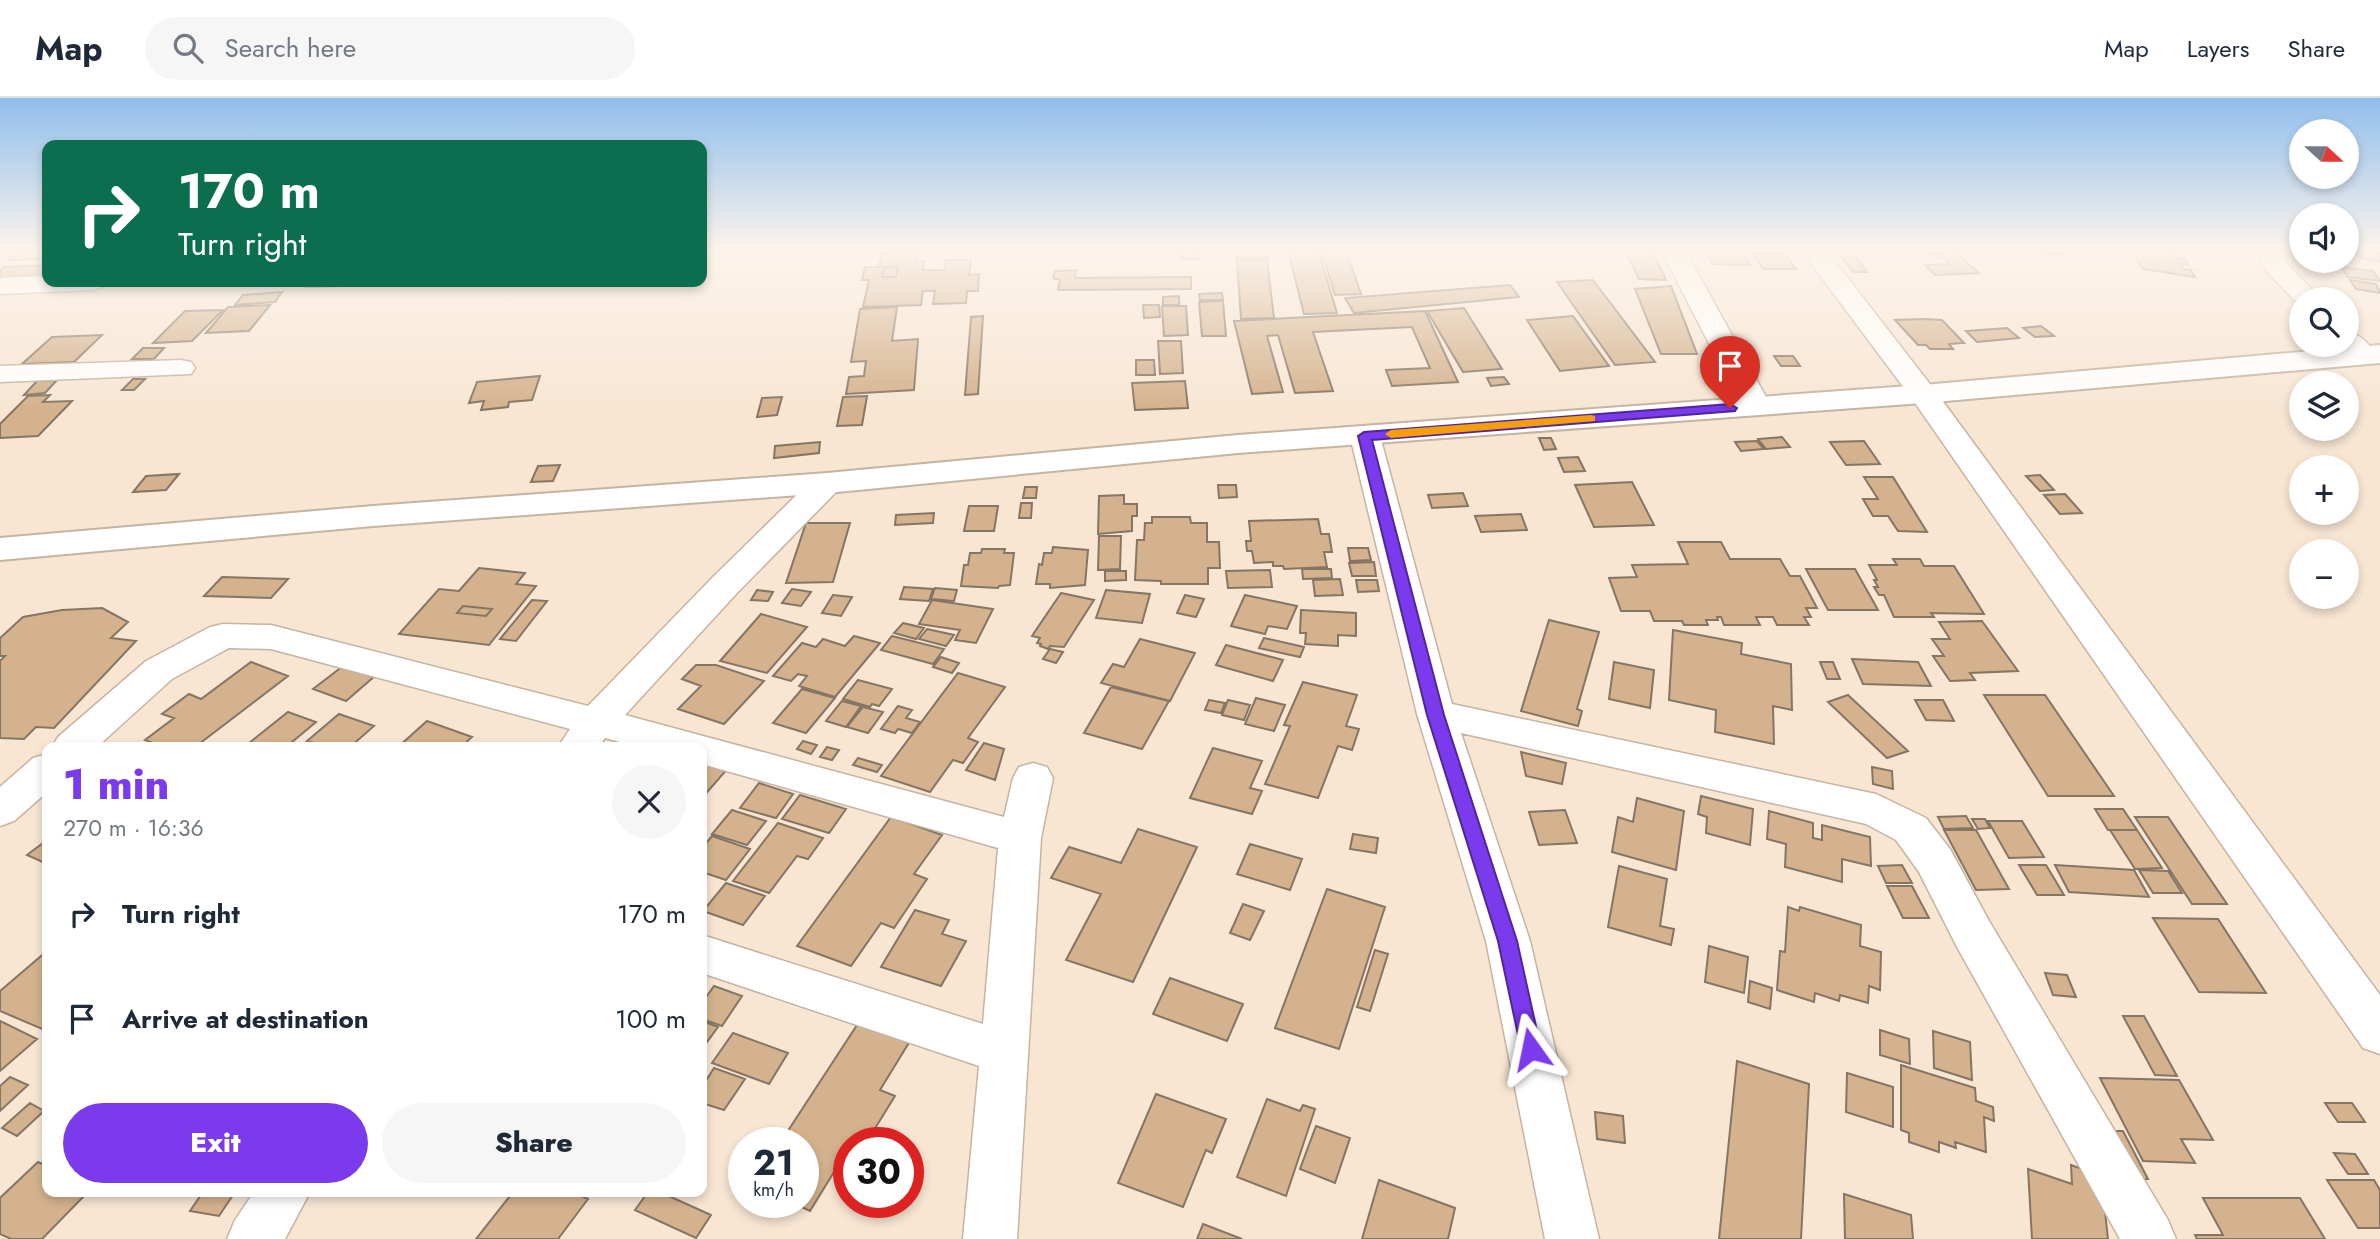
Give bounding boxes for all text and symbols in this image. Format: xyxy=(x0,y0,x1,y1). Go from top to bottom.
search box xyxy=(145,17,635,80)
text: Map xyxy=(35,25,103,72)
icon: search xyxy=(169,29,207,67)
text: Search here xyxy=(225,29,356,67)
text: Map xyxy=(2104,31,2149,66)
text: Layers xyxy=(2187,31,2249,66)
text: Share xyxy=(2287,31,2345,66)
north arrow xyxy=(2289,119,2359,189)
map controls xyxy=(2289,119,2359,609)
text: 170 m xyxy=(178,156,320,226)
icon: right xyxy=(63,168,154,259)
button: sound xyxy=(2289,203,2359,273)
text: Turn right xyxy=(178,221,307,267)
button: search xyxy=(2289,287,2359,357)
pin xyxy=(1700,336,1760,408)
icon: arrive xyxy=(1711,347,1749,385)
button: layers xyxy=(2289,371,2359,441)
button: + xyxy=(2289,455,2359,525)
button: − xyxy=(2289,539,2359,609)
text: 1 min xyxy=(63,754,169,815)
button: close xyxy=(612,765,686,839)
text: 270 m · 16:36 xyxy=(63,811,204,845)
icon: right xyxy=(63,895,101,933)
text: Turn right xyxy=(122,895,240,933)
text: 170 m xyxy=(617,895,686,933)
icon: arrive xyxy=(63,1000,101,1038)
text: Arrive at destination xyxy=(122,1000,369,1038)
text: 100 m xyxy=(615,1000,686,1038)
position arrow xyxy=(1494,1012,1568,1086)
button: Exit xyxy=(63,1103,368,1183)
button: Share xyxy=(382,1103,686,1183)
speed limit sign: 30 xyxy=(833,1127,924,1218)
text: 21 xyxy=(753,1138,794,1188)
text: km/h xyxy=(753,1177,794,1203)

